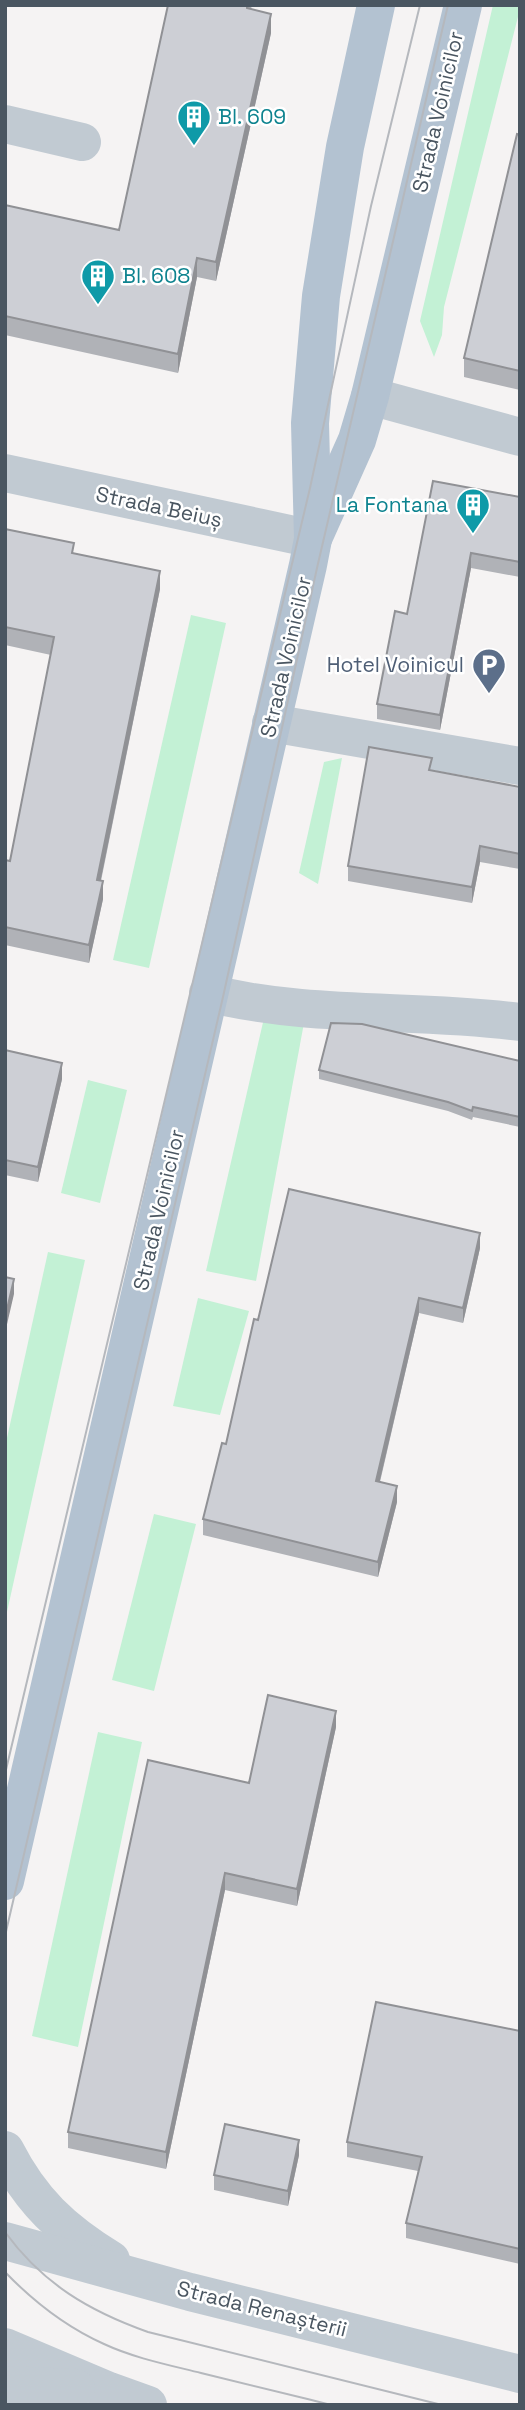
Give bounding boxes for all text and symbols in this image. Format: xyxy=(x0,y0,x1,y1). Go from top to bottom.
street label: Strada Voinicilor xyxy=(406,29,469,195)
building icon: Bl. 609 xyxy=(175,98,213,147)
place label: Bl. 609 xyxy=(218,103,286,130)
building icon: Bl. 608 xyxy=(79,257,117,306)
place label: Bl. 608 xyxy=(122,262,190,289)
street label: Strada Beiuș xyxy=(94,480,225,533)
building icon: La Fontana xyxy=(454,486,492,535)
place label: La Fontana xyxy=(336,491,448,518)
street label: Strada Voinicilor xyxy=(254,574,317,740)
parking icon: Hotel Voinicul xyxy=(470,646,508,695)
place label: Hotel Voinicul xyxy=(327,651,464,678)
street label: Strada Voinicilor xyxy=(127,1127,190,1293)
street label: Strada Renașterii xyxy=(174,2274,350,2343)

